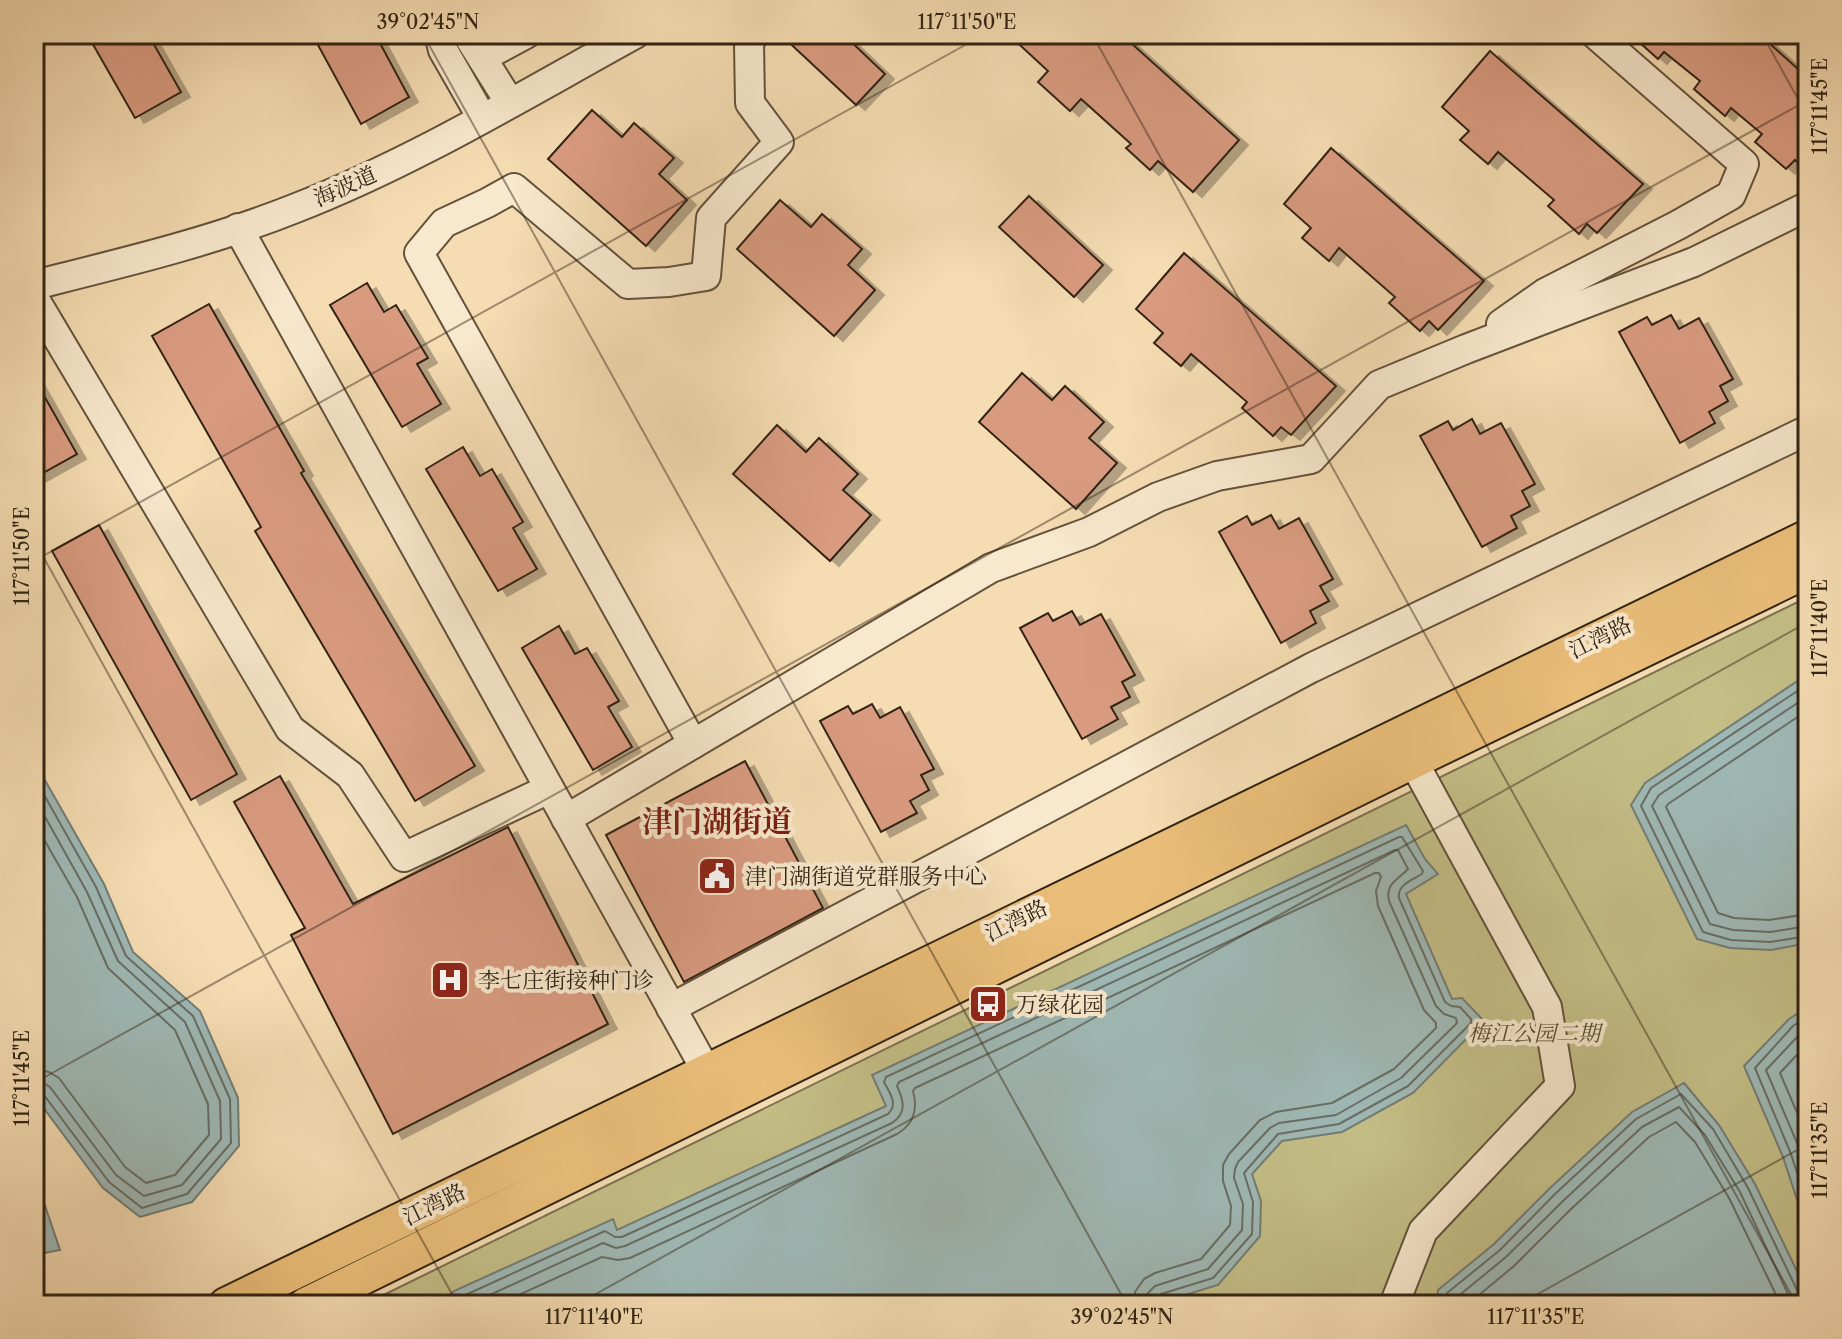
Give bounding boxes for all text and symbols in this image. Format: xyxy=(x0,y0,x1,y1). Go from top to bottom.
text: 39°02'45"N xyxy=(376,10,480,34)
text: 117°11'50"E xyxy=(918,10,1016,34)
text: 117°11'45"E xyxy=(1808,58,1832,154)
street label: 海波道 xyxy=(310,161,381,212)
text: 117°11'50"E xyxy=(10,507,34,605)
text: 117°11'40"E xyxy=(1808,579,1832,677)
street label: 江湾路 xyxy=(1565,611,1636,664)
district label: 津门湖街道 xyxy=(642,803,792,840)
public building icon: 津门湖街道党群服务中心 xyxy=(696,855,738,897)
place label: 津门湖街道党群服务中心 xyxy=(745,863,987,890)
street label: 江湾路 xyxy=(981,894,1052,947)
hospital icon: 李七庄街接种门诊 xyxy=(429,959,471,1001)
place label: 李七庄街接种门诊 xyxy=(478,967,654,994)
bus stop icon: 万绿花园 xyxy=(967,983,1009,1025)
place label: 万绿花园 xyxy=(1016,991,1104,1018)
park label: 梅江公园二期 xyxy=(1468,1020,1604,1047)
text: 117°11'45"E xyxy=(10,1030,34,1126)
text: 117°11'35"E xyxy=(1808,1101,1832,1199)
street label: 江湾路 xyxy=(399,1178,470,1231)
text: 117°11'40"E xyxy=(545,1305,643,1329)
text: 39°02'45"N xyxy=(1070,1305,1174,1329)
text: 117°11'35"E xyxy=(1487,1305,1585,1329)

